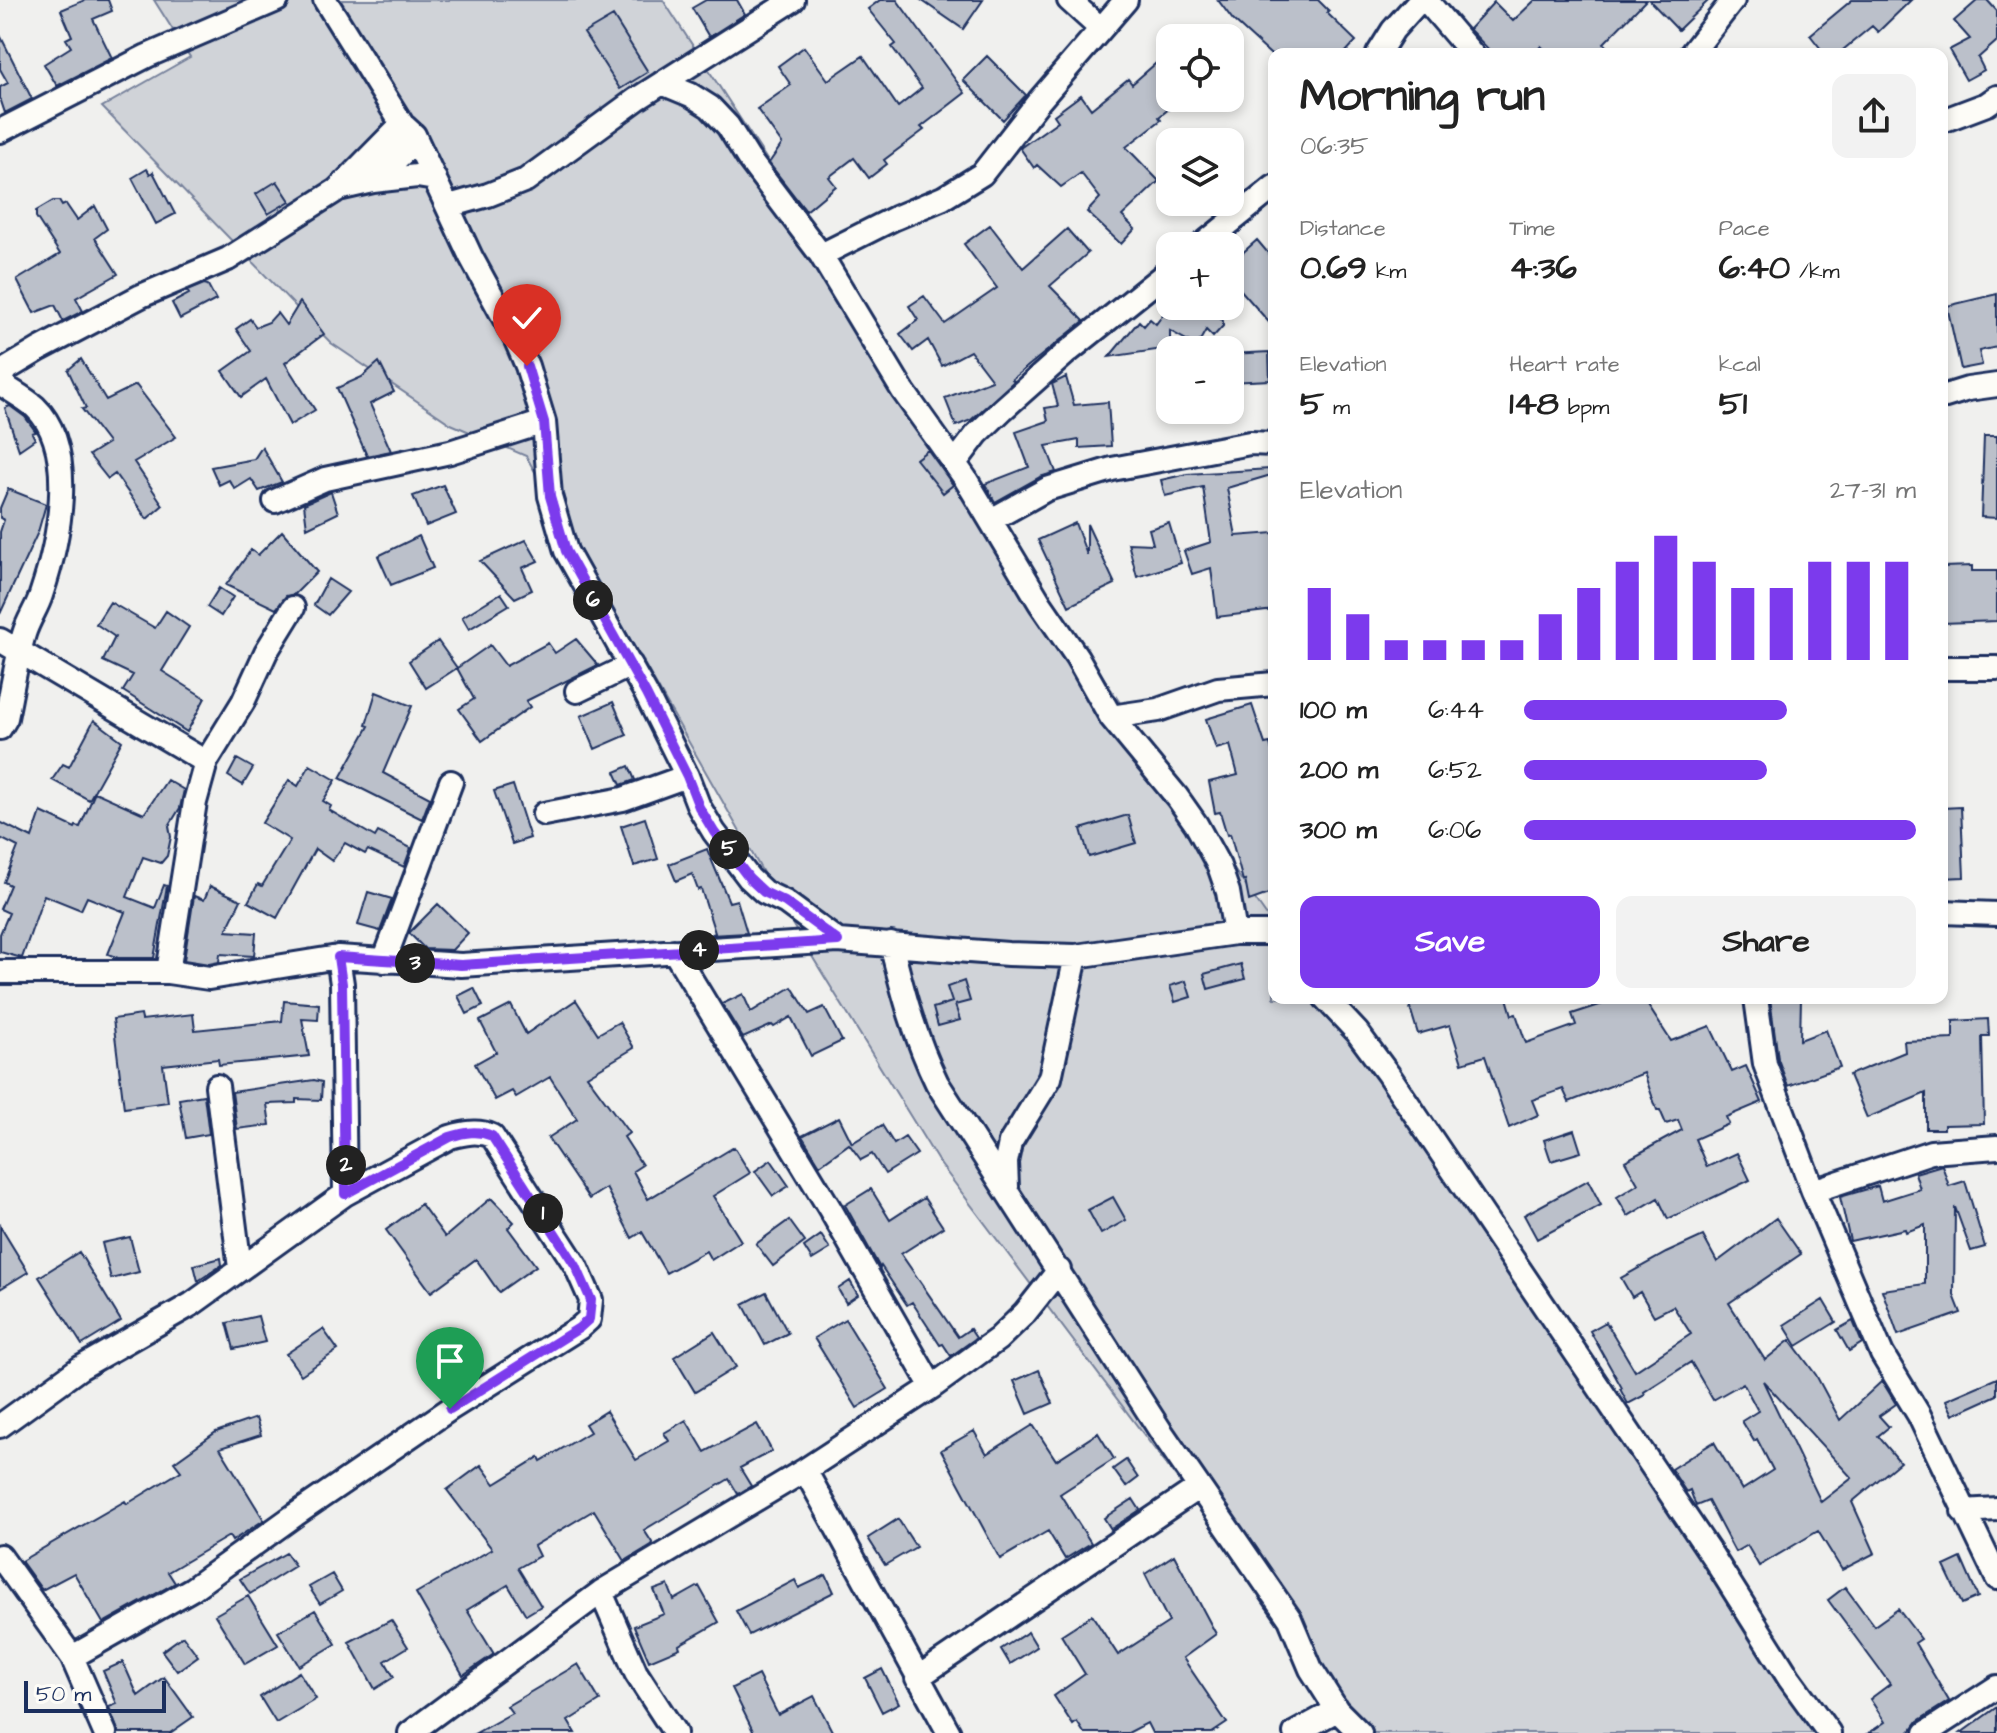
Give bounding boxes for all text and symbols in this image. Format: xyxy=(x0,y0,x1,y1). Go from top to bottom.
map controls xyxy=(1156,24,1244,424)
button: locate xyxy=(1156,24,1244,112)
text: Morning run xyxy=(1300,67,1545,128)
button: share xyxy=(1832,74,1916,158)
button: layers xyxy=(1156,128,1244,216)
text: 06:35 xyxy=(1300,128,1369,164)
text: Distance xyxy=(1300,213,1386,244)
text: Time xyxy=(1509,213,1555,244)
text: Pace xyxy=(1719,213,1770,244)
button: + xyxy=(1156,232,1244,320)
text: 0.69 xyxy=(1300,244,1367,292)
text: 4:36 xyxy=(1509,244,1577,292)
text: 6:40 xyxy=(1719,244,1790,292)
text: km xyxy=(1367,256,1406,287)
text: /km xyxy=(1790,256,1840,287)
pin xyxy=(493,284,561,366)
icon: check xyxy=(505,296,549,340)
button: − xyxy=(1156,336,1244,424)
text: Elevation xyxy=(1300,349,1387,380)
text: Heart rate xyxy=(1509,349,1620,380)
text: kcal xyxy=(1719,349,1761,380)
text: 5 xyxy=(1300,380,1324,428)
text: 148 xyxy=(1509,380,1559,428)
text: 51 xyxy=(1719,380,1747,428)
text: m xyxy=(1324,392,1350,423)
text: bpm xyxy=(1559,392,1609,423)
text: Elevation xyxy=(1300,472,1402,508)
text: 27–31 m xyxy=(1830,472,1916,508)
pin: 6 xyxy=(573,580,613,620)
text: 6 xyxy=(586,584,600,615)
text: 100 m xyxy=(1300,692,1367,728)
text: 6:44 xyxy=(1428,692,1484,728)
text: 200 m xyxy=(1300,752,1378,788)
text: 6:52 xyxy=(1428,752,1482,788)
text: 300 m xyxy=(1300,812,1377,848)
text: 6:06 xyxy=(1428,812,1481,848)
pin: 5 xyxy=(709,829,749,869)
text: 5 xyxy=(721,833,737,864)
button: Save xyxy=(1300,896,1600,988)
button: Share xyxy=(1616,896,1916,988)
pin: 4 xyxy=(679,930,719,970)
text: 4 xyxy=(692,934,706,965)
pin: 3 xyxy=(395,943,435,983)
text: 3 xyxy=(409,947,421,978)
pin: 2 xyxy=(326,1145,366,1185)
text: 2 xyxy=(340,1149,352,1180)
pin: 1 xyxy=(523,1193,563,1233)
text: 1 xyxy=(542,1197,544,1228)
pin xyxy=(416,1327,484,1409)
icon: arrive xyxy=(428,1339,472,1383)
scale bar xyxy=(24,1677,166,1713)
text: 50 m xyxy=(36,1679,91,1710)

